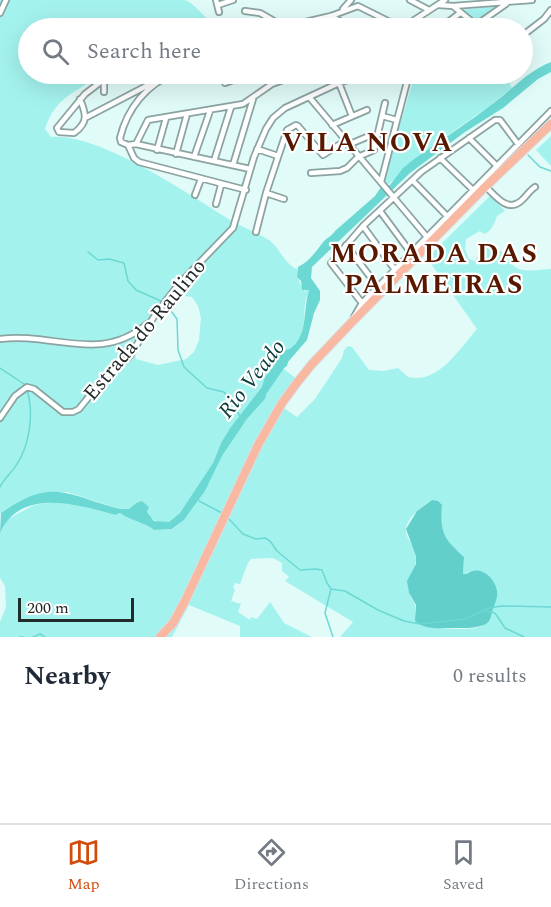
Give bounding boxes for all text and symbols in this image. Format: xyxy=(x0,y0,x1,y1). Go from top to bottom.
search box xyxy=(18,18,533,84)
icon: search xyxy=(39,35,72,68)
text: Search here xyxy=(87,35,201,68)
district label: VILA NOVA xyxy=(282,122,454,164)
district label: MORADA DAS PALMEIRAS xyxy=(330,233,539,306)
street label: Estrada do Raulino xyxy=(76,252,214,408)
water label: Rio Veado xyxy=(210,332,294,426)
scale bar xyxy=(18,595,134,622)
text: 200 m xyxy=(27,596,69,620)
text: Nearby xyxy=(24,656,110,696)
text: 0 results xyxy=(453,661,527,691)
tab: Map xyxy=(67,836,100,896)
tab: Directions xyxy=(234,836,309,896)
tab: Saved xyxy=(443,836,484,896)

